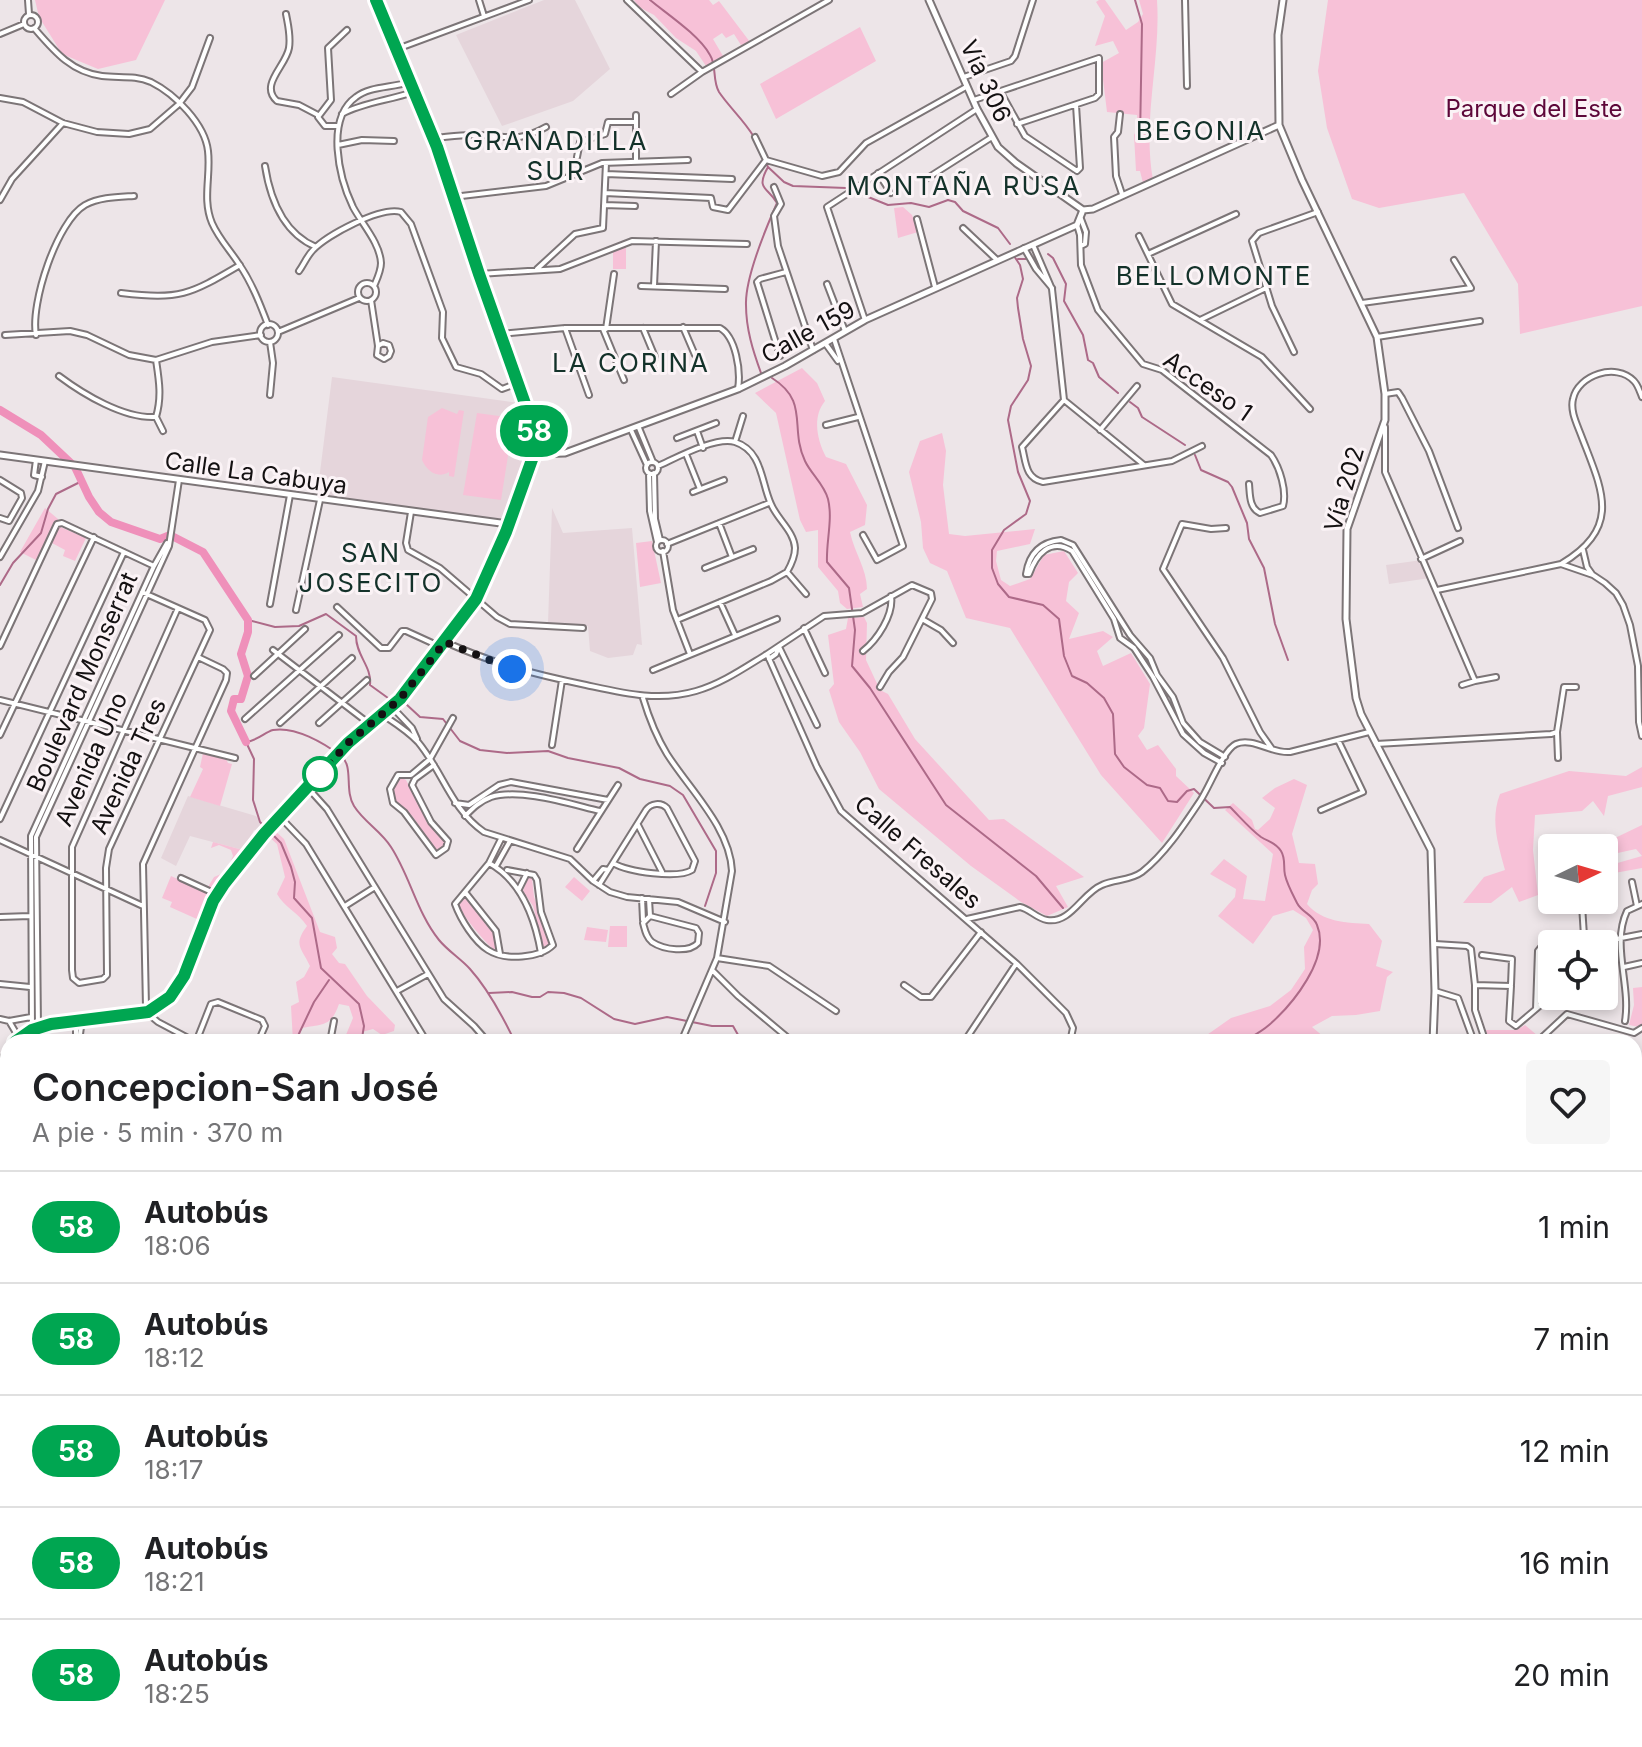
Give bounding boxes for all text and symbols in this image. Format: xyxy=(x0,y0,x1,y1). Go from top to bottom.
street label: Vía 306 xyxy=(954,35,1018,127)
park label: Parque del Este xyxy=(1445,94,1623,123)
district label: BEGONIA xyxy=(1136,115,1266,146)
district label: GRANADILLA SUR xyxy=(464,125,648,186)
district label: MONTAÑA RUSA xyxy=(846,170,1082,201)
district label: BELLOMONTE xyxy=(1116,260,1312,291)
street label: Calle 159 xyxy=(756,294,860,370)
street label: Acceso 1 xyxy=(1158,345,1258,427)
district label: LA CORINA xyxy=(552,347,710,378)
line badge: 58 xyxy=(498,405,570,457)
text: 58 xyxy=(516,414,552,448)
street label: Vía 202 xyxy=(1318,443,1370,535)
street label: Calle La Cabuya xyxy=(163,446,349,500)
district label: SAN JOSECITO xyxy=(299,537,443,598)
street label: Boulevard Monserrat xyxy=(21,568,144,796)
your location xyxy=(492,649,532,689)
street label: Avenida Uno xyxy=(49,688,133,830)
street label: Avenida Tres xyxy=(84,694,172,838)
unlabelled marker xyxy=(303,757,337,791)
street label: Calle Fresales xyxy=(849,789,987,915)
north arrow xyxy=(1538,834,1618,914)
map controls xyxy=(1538,834,1618,1010)
button: locate xyxy=(1538,930,1618,1010)
button: heart xyxy=(1526,1060,1610,1144)
text: Concepcion-San José xyxy=(32,1064,439,1110)
text: A pie · 5 min · 370 m xyxy=(32,1117,283,1148)
text: Autobús xyxy=(144,1194,269,1230)
text: 1 min xyxy=(1538,1209,1610,1245)
text: 58 xyxy=(58,1210,94,1244)
text: 18:06 xyxy=(144,1230,211,1261)
text: Autobús xyxy=(144,1306,269,1342)
text: 7 min xyxy=(1533,1321,1610,1357)
text: 58 xyxy=(58,1322,94,1356)
text: 18:12 xyxy=(144,1342,205,1373)
text: Autobús xyxy=(144,1418,269,1454)
text: 12 min xyxy=(1520,1433,1610,1469)
text: 58 xyxy=(58,1434,94,1468)
text: 18:17 xyxy=(144,1454,203,1485)
text: Autobús xyxy=(144,1530,269,1566)
text: 16 min xyxy=(1519,1545,1610,1581)
text: 58 xyxy=(58,1546,94,1580)
text: 18:21 xyxy=(144,1566,205,1597)
text: Autobús xyxy=(144,1642,269,1678)
text: 20 min xyxy=(1513,1657,1610,1693)
text: 58 xyxy=(58,1658,94,1692)
text: 18:25 xyxy=(144,1678,210,1709)

